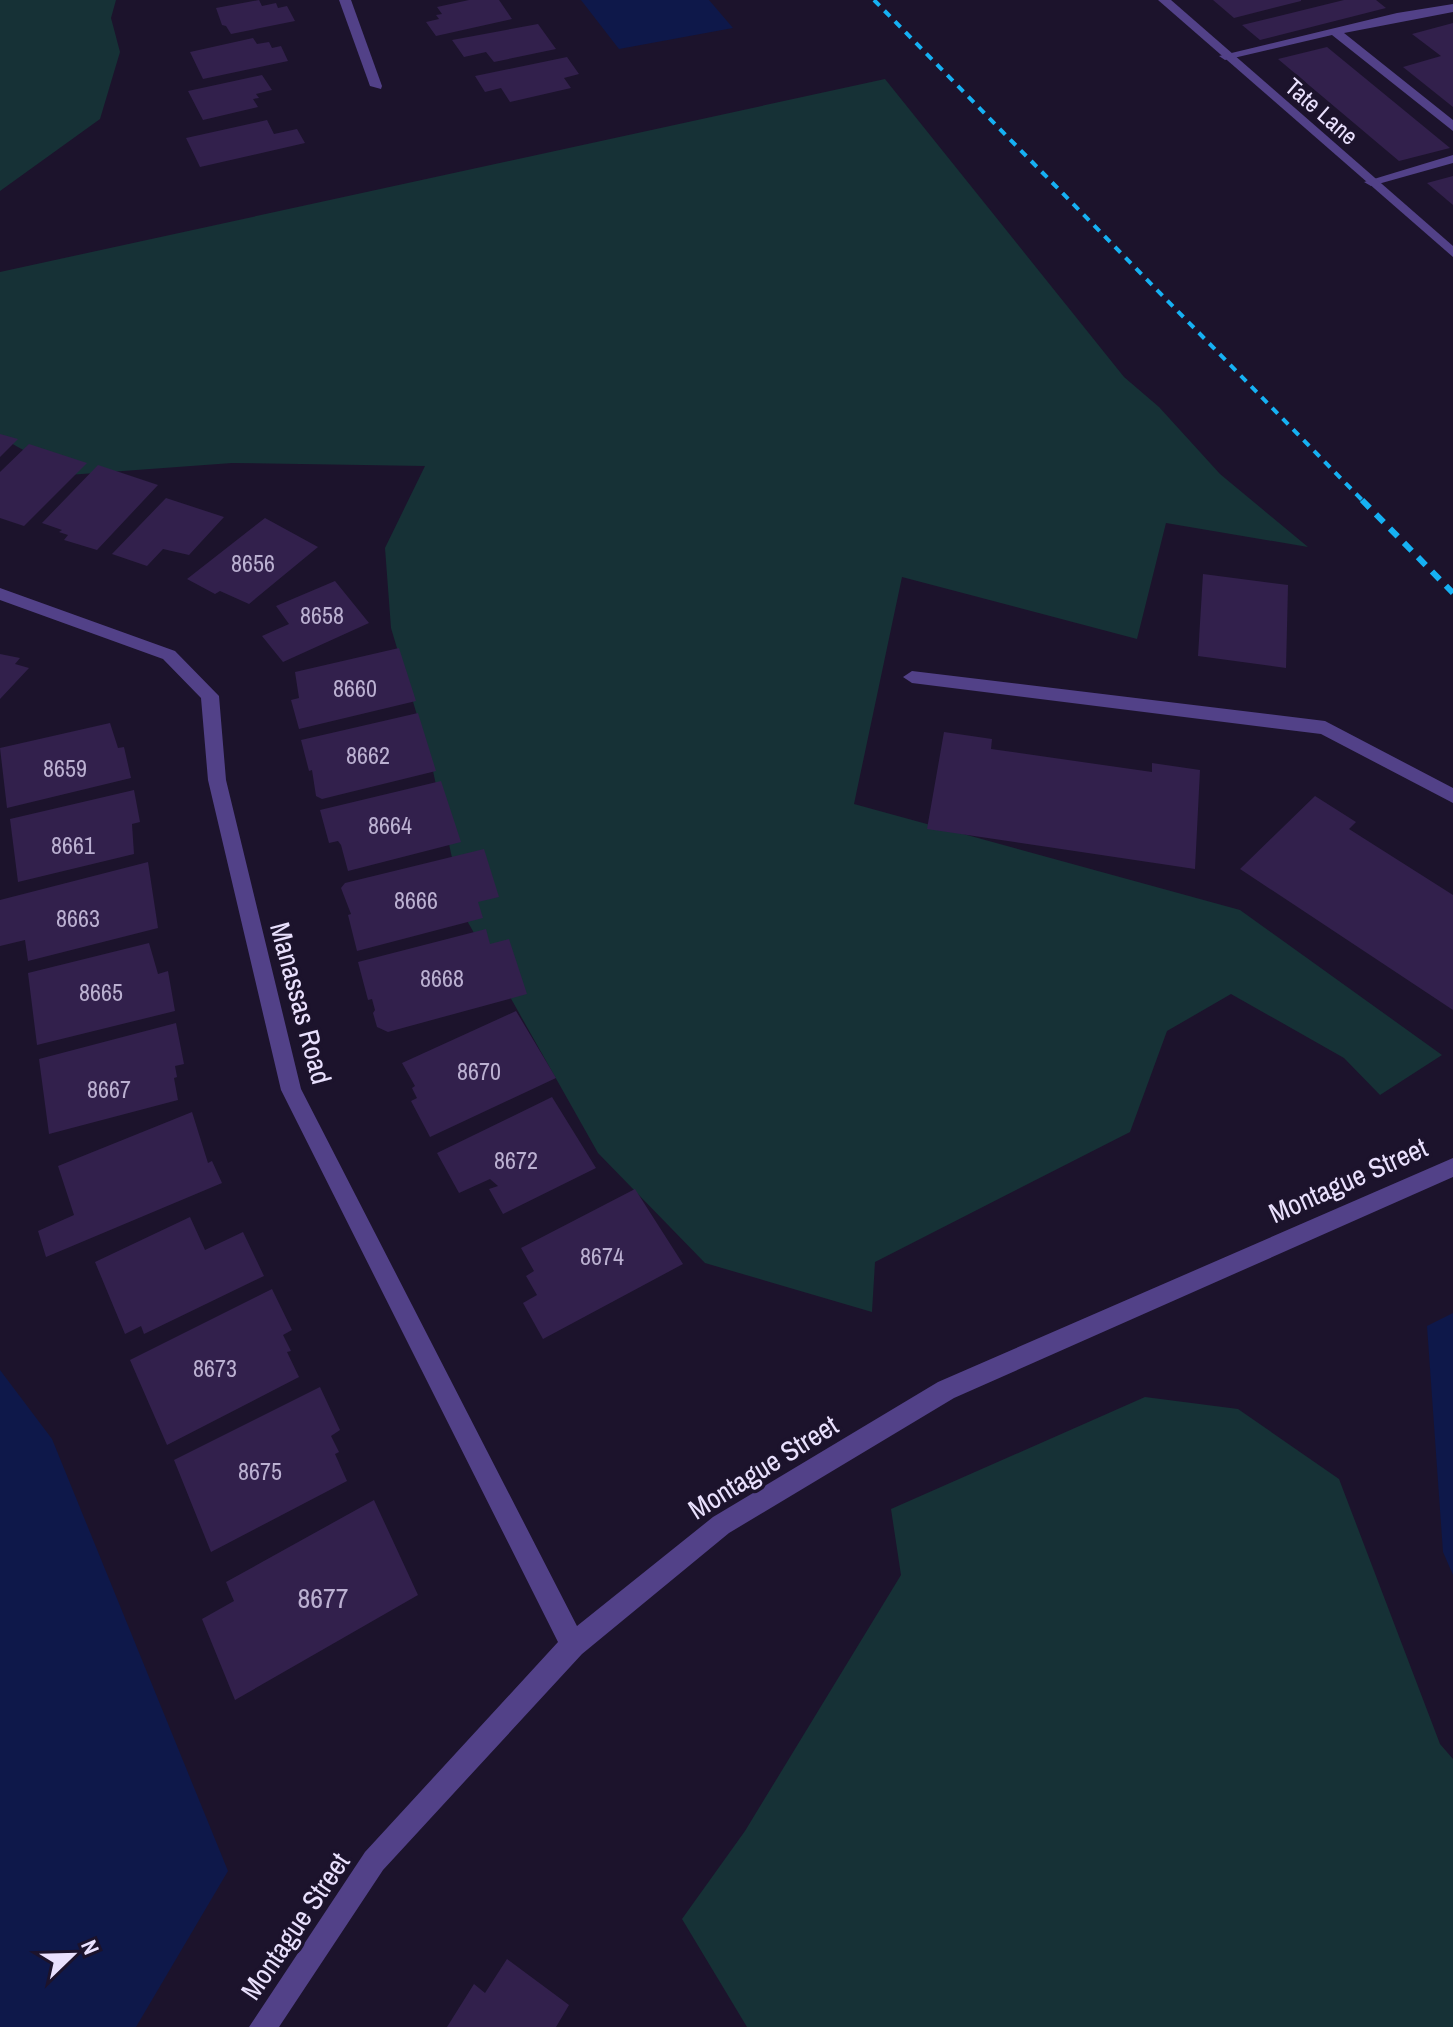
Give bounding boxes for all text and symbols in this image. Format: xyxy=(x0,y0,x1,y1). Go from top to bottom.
street label: Tate Lane xyxy=(1279,70,1365,152)
house number: 8656 xyxy=(231,547,275,579)
house number: 8658 xyxy=(300,599,344,631)
house number: 8660 xyxy=(333,672,377,704)
house number: 8662 xyxy=(346,739,390,771)
house number: 8659 xyxy=(43,752,87,784)
house number: 8664 xyxy=(368,809,412,841)
house number: 8661 xyxy=(51,829,95,861)
house number: 8666 xyxy=(394,884,438,916)
house number: 8663 xyxy=(56,902,100,934)
street label: Manassas Road xyxy=(261,918,341,1088)
house number: 8668 xyxy=(420,962,464,994)
house number: 8665 xyxy=(79,976,123,1008)
house number: 8670 xyxy=(457,1055,501,1087)
house number: 8667 xyxy=(87,1073,131,1105)
street label: Montague Street xyxy=(1263,1128,1433,1232)
house number: 8672 xyxy=(494,1144,538,1176)
house number: 8674 xyxy=(580,1240,624,1272)
house number: 8673 xyxy=(193,1352,237,1384)
street label: Montague Street xyxy=(681,1406,845,1528)
house number: 8675 xyxy=(238,1455,282,1487)
house number: 8677 xyxy=(297,1579,349,1617)
street label: Montague Street xyxy=(232,1845,358,2007)
north arrow xyxy=(32,1915,112,1995)
text: N xyxy=(74,1935,107,1959)

